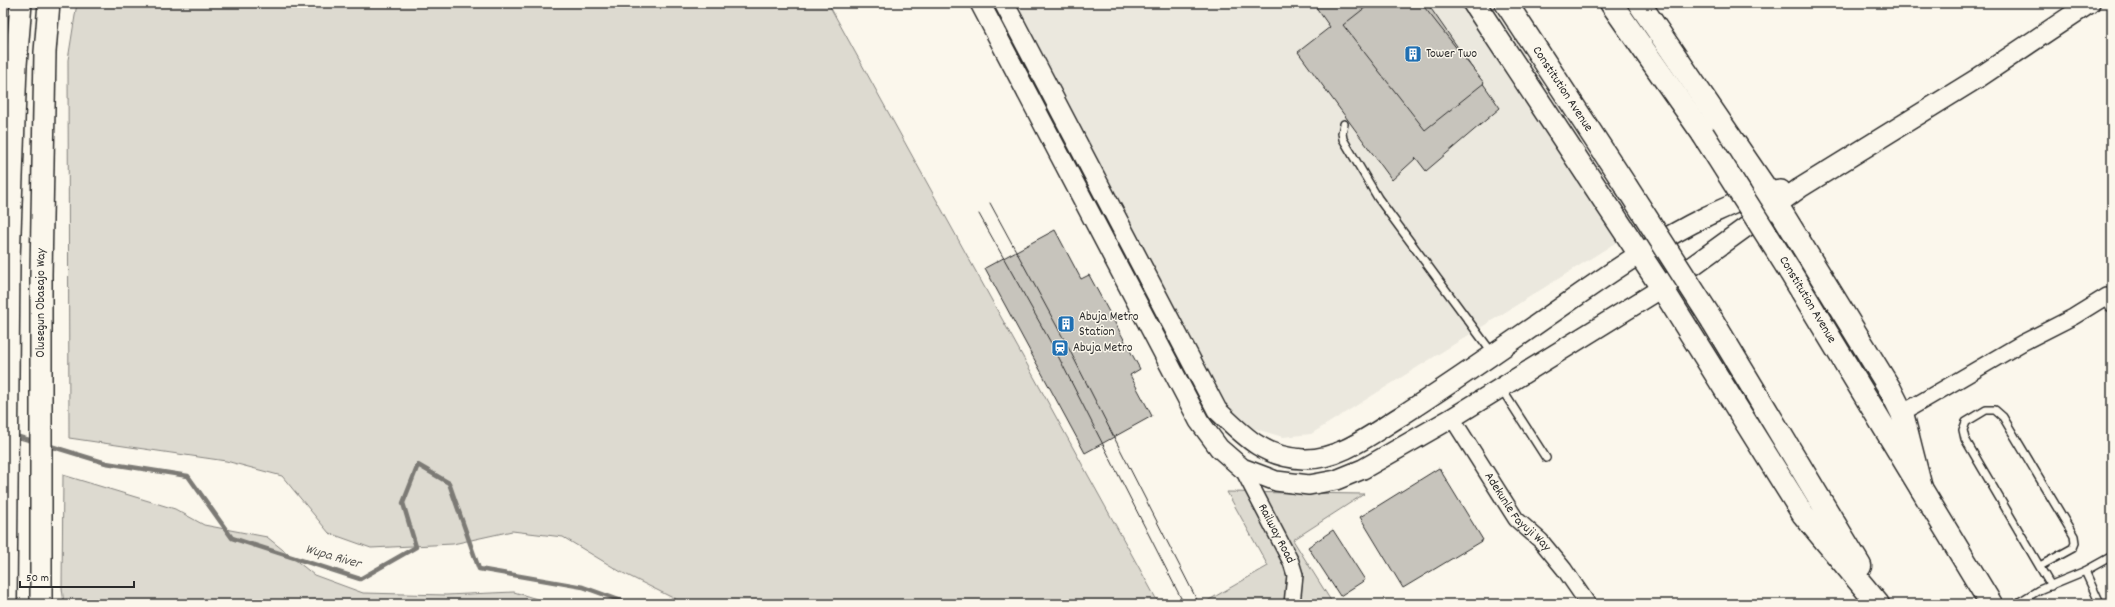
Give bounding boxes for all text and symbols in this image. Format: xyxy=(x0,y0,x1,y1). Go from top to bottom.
street label: Constitution Avenue xyxy=(1527,43,1598,136)
building icon: Tower Two xyxy=(1403,44,1423,64)
place label: Tower Two xyxy=(1426,45,1477,64)
street label: Olusegun Obasajo Way xyxy=(31,247,51,358)
street label: Constitution Avenue xyxy=(1773,253,1841,347)
place label: Abuja Metro Station xyxy=(1079,308,1139,342)
building icon: Abuja Metro Station xyxy=(1056,314,1076,334)
station icon: Abuja Metro xyxy=(1050,338,1070,358)
place label: Abuja Metro xyxy=(1073,339,1133,358)
street label: Adekunle Fayuji Way xyxy=(1479,469,1556,556)
street label: Railway Road xyxy=(1253,500,1300,567)
water label: Wupa River xyxy=(303,540,365,575)
scale bar xyxy=(20,563,134,589)
text: 50 m xyxy=(26,570,49,587)

